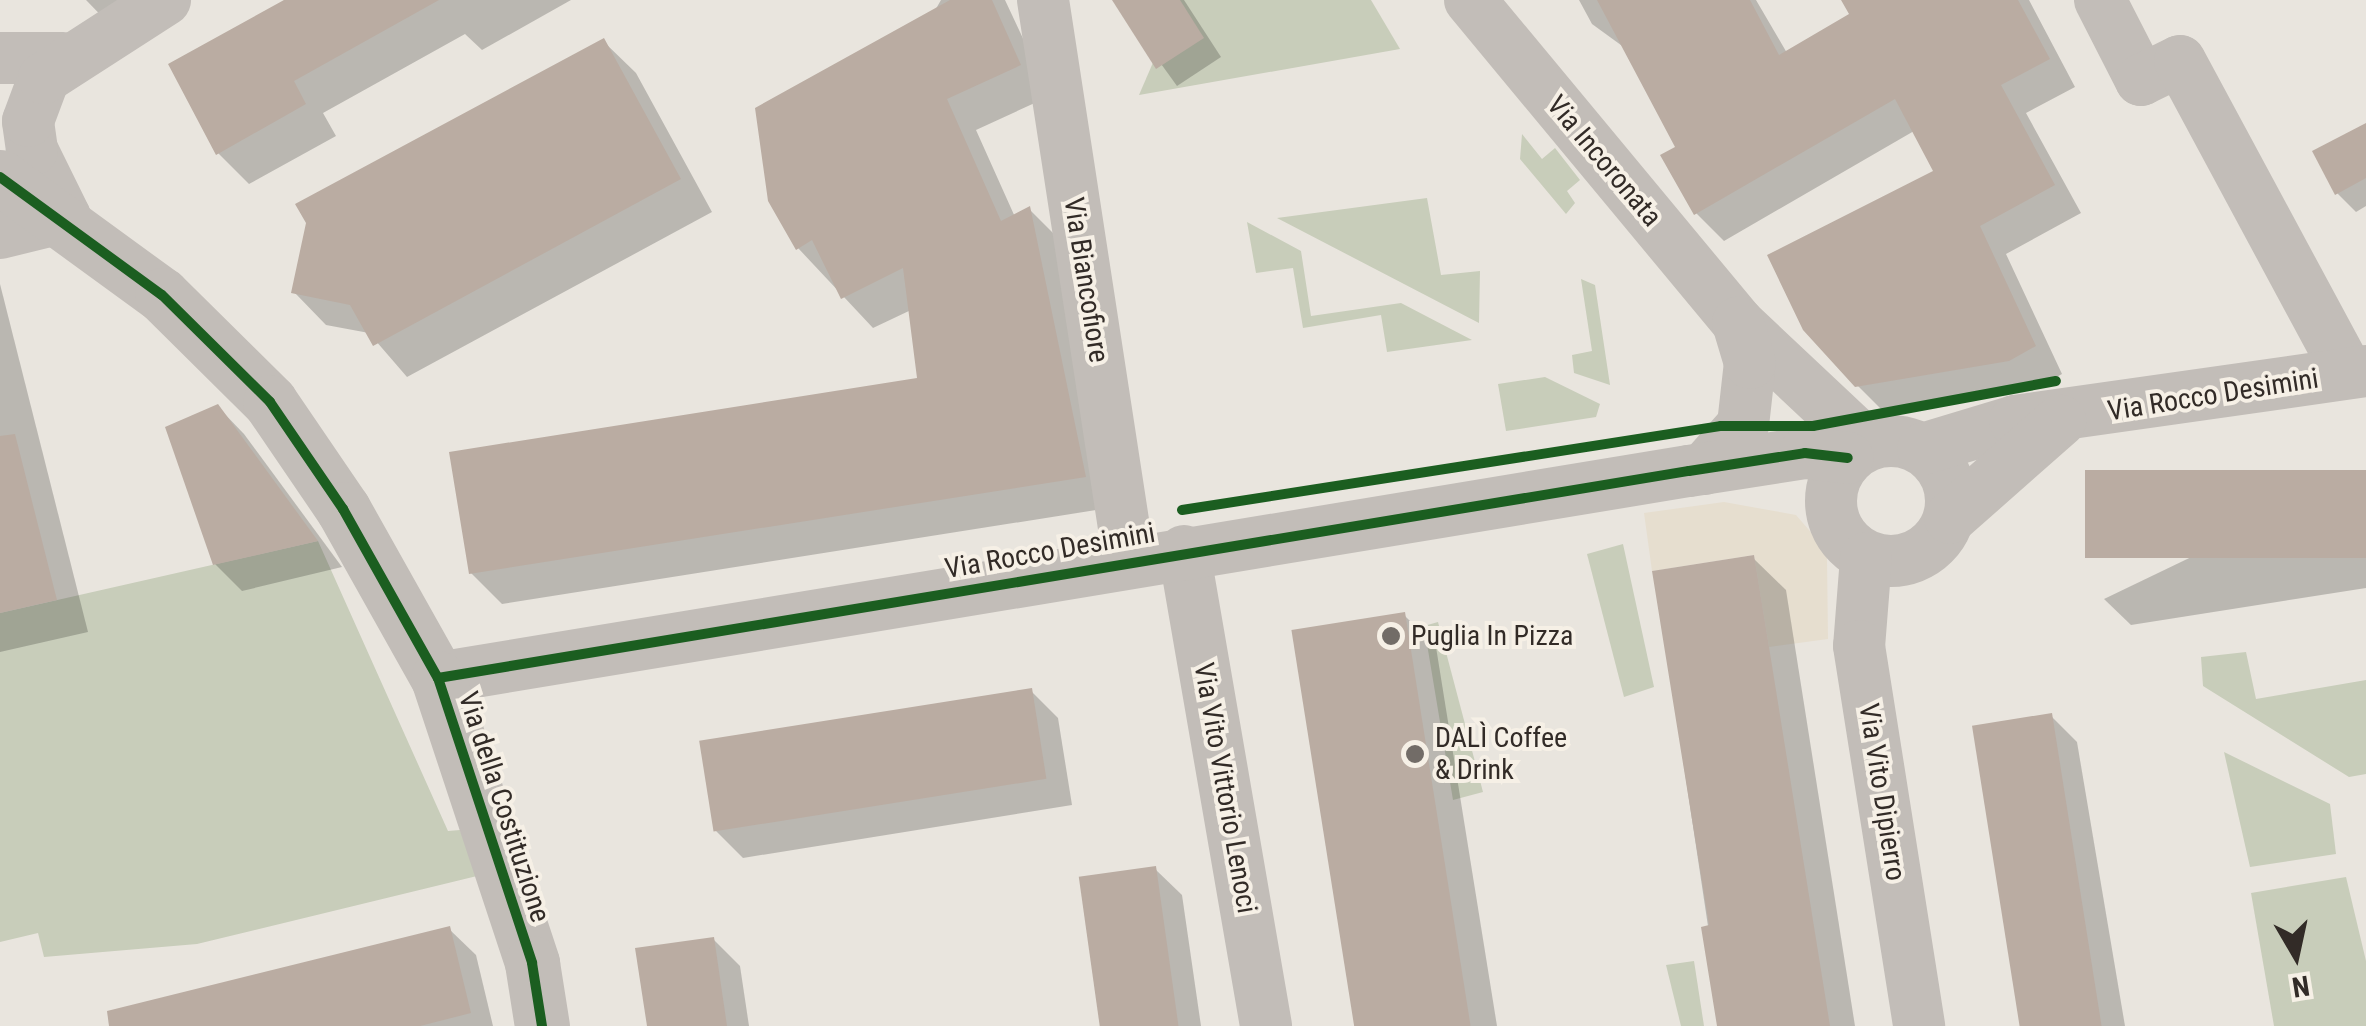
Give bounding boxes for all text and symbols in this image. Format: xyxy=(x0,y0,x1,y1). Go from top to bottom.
street label: Via Incoronata xyxy=(1540,89,1668,233)
street label: Via Biancofiore xyxy=(1056,195,1116,365)
street label: Via Rocco Desimini xyxy=(2105,362,2321,428)
street label: Via Rocco Desimini xyxy=(942,516,1158,586)
place label: Puglia In Pizza xyxy=(1411,619,1573,653)
marker: Puglia In Pizza xyxy=(1380,625,1402,647)
street label: Via Vito Vittorio Lenoci xyxy=(1186,660,1264,916)
street label: Via della Costituzione xyxy=(451,688,557,926)
street label: Via Vito Dipierro xyxy=(1851,701,1913,883)
place label: DALÌ Coffee & Drink xyxy=(1435,721,1567,787)
marker: DALÌ Coffee & Drink xyxy=(1404,743,1426,765)
north arrow xyxy=(2246,906,2346,1006)
text: N xyxy=(2290,968,2312,1004)

